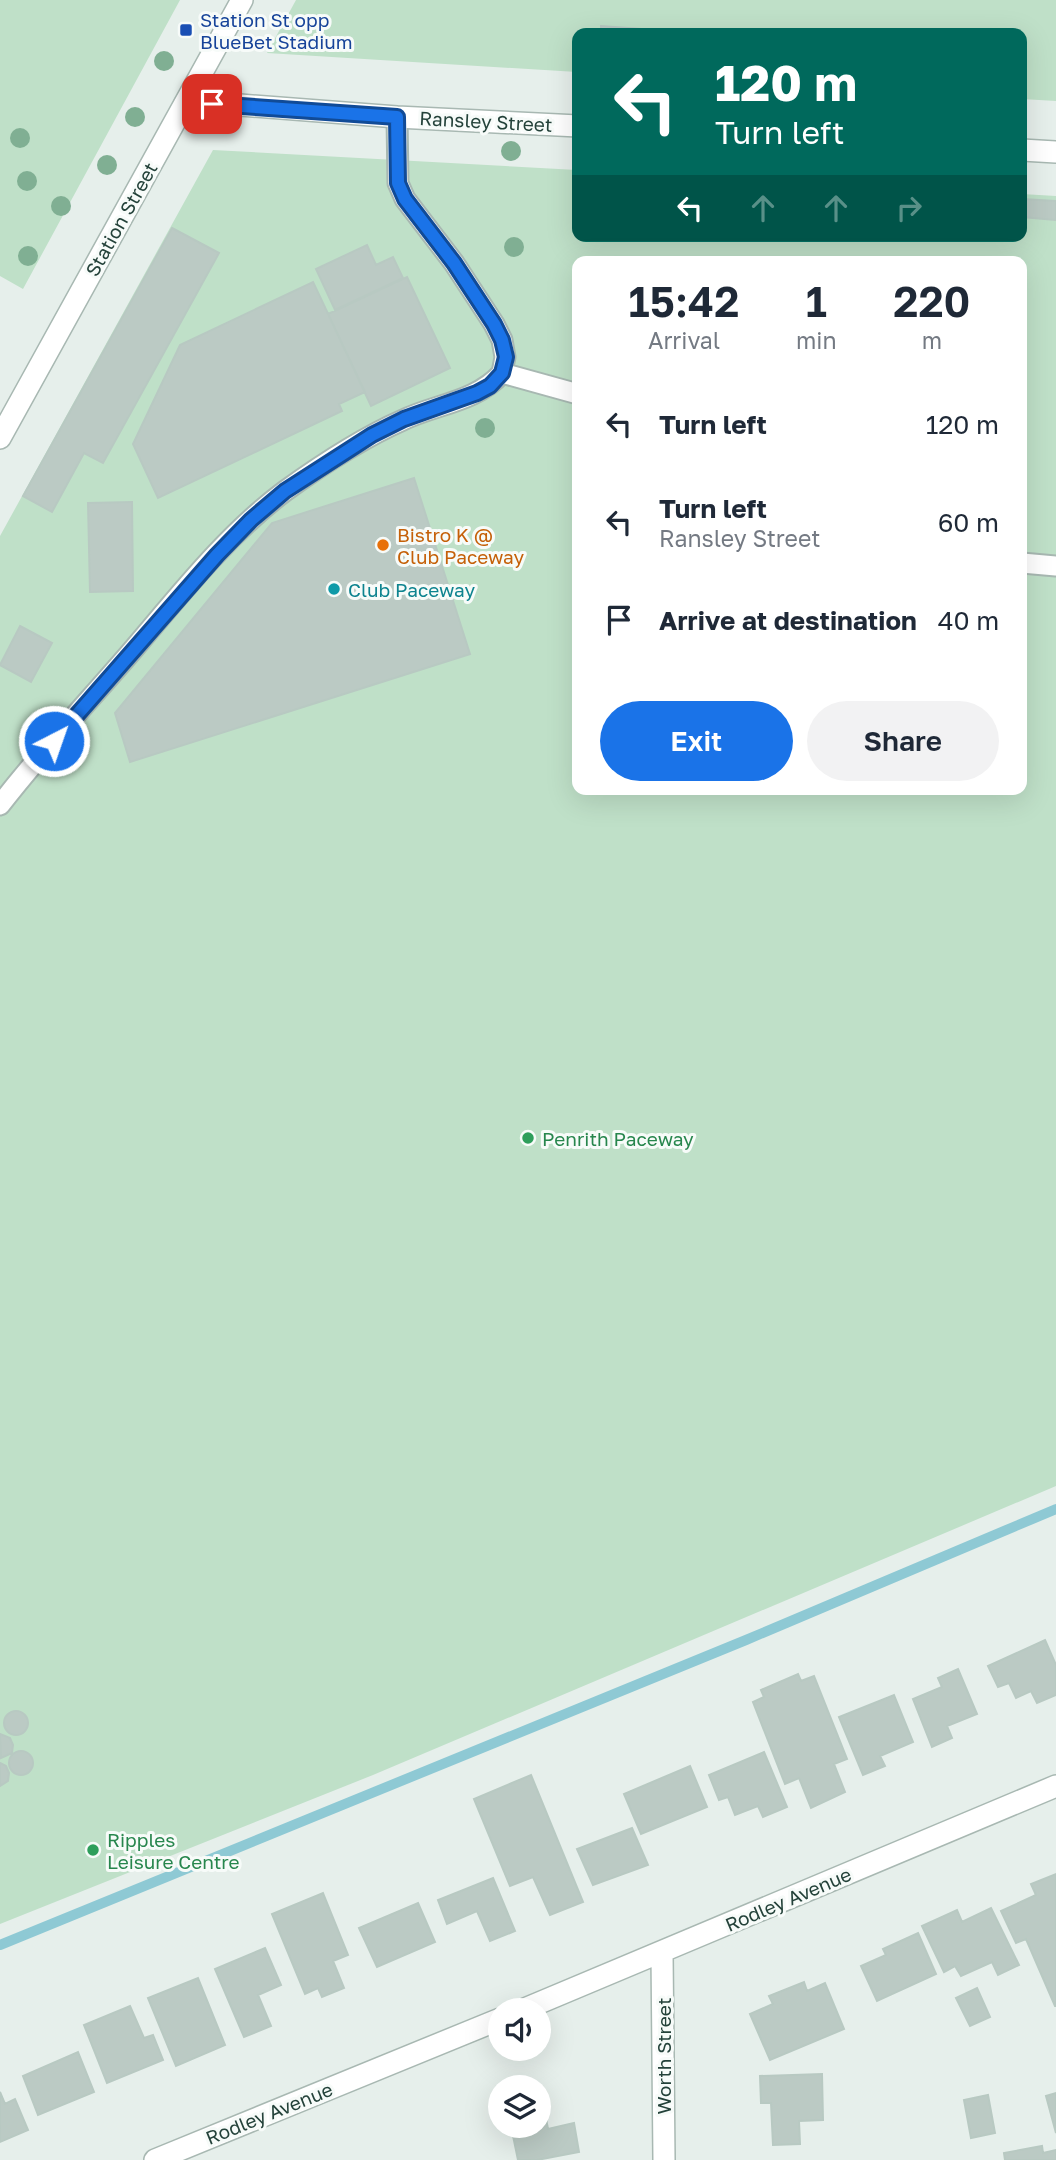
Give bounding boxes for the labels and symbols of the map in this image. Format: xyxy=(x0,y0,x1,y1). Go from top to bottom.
place label: Station St opp BlueBet Stadium xyxy=(200,8,353,53)
marker: Station St opp BlueBet Stadium xyxy=(178,22,194,38)
pin xyxy=(182,74,242,134)
street label: Ransley Street xyxy=(419,106,553,136)
street label: Station Street xyxy=(80,158,162,280)
place label: Bistro K @ Club Paceway xyxy=(397,523,524,568)
marker: Bistro K @ Club Paceway xyxy=(375,537,391,553)
place label: Club Paceway xyxy=(348,578,475,601)
marker: Club Paceway xyxy=(326,581,342,597)
position arrow xyxy=(17,704,91,778)
place label: Penrith Paceway xyxy=(542,1127,694,1150)
marker: Penrith Paceway xyxy=(520,1130,536,1146)
place label: Ripples Leisure Centre xyxy=(107,1828,240,1873)
marker: Ripples Leisure Centre xyxy=(85,1842,101,1858)
street label: Rodley Avenue xyxy=(721,1862,855,1936)
street label: Worth Street xyxy=(652,1998,675,2114)
street label: Rodley Avenue xyxy=(202,2077,336,2149)

